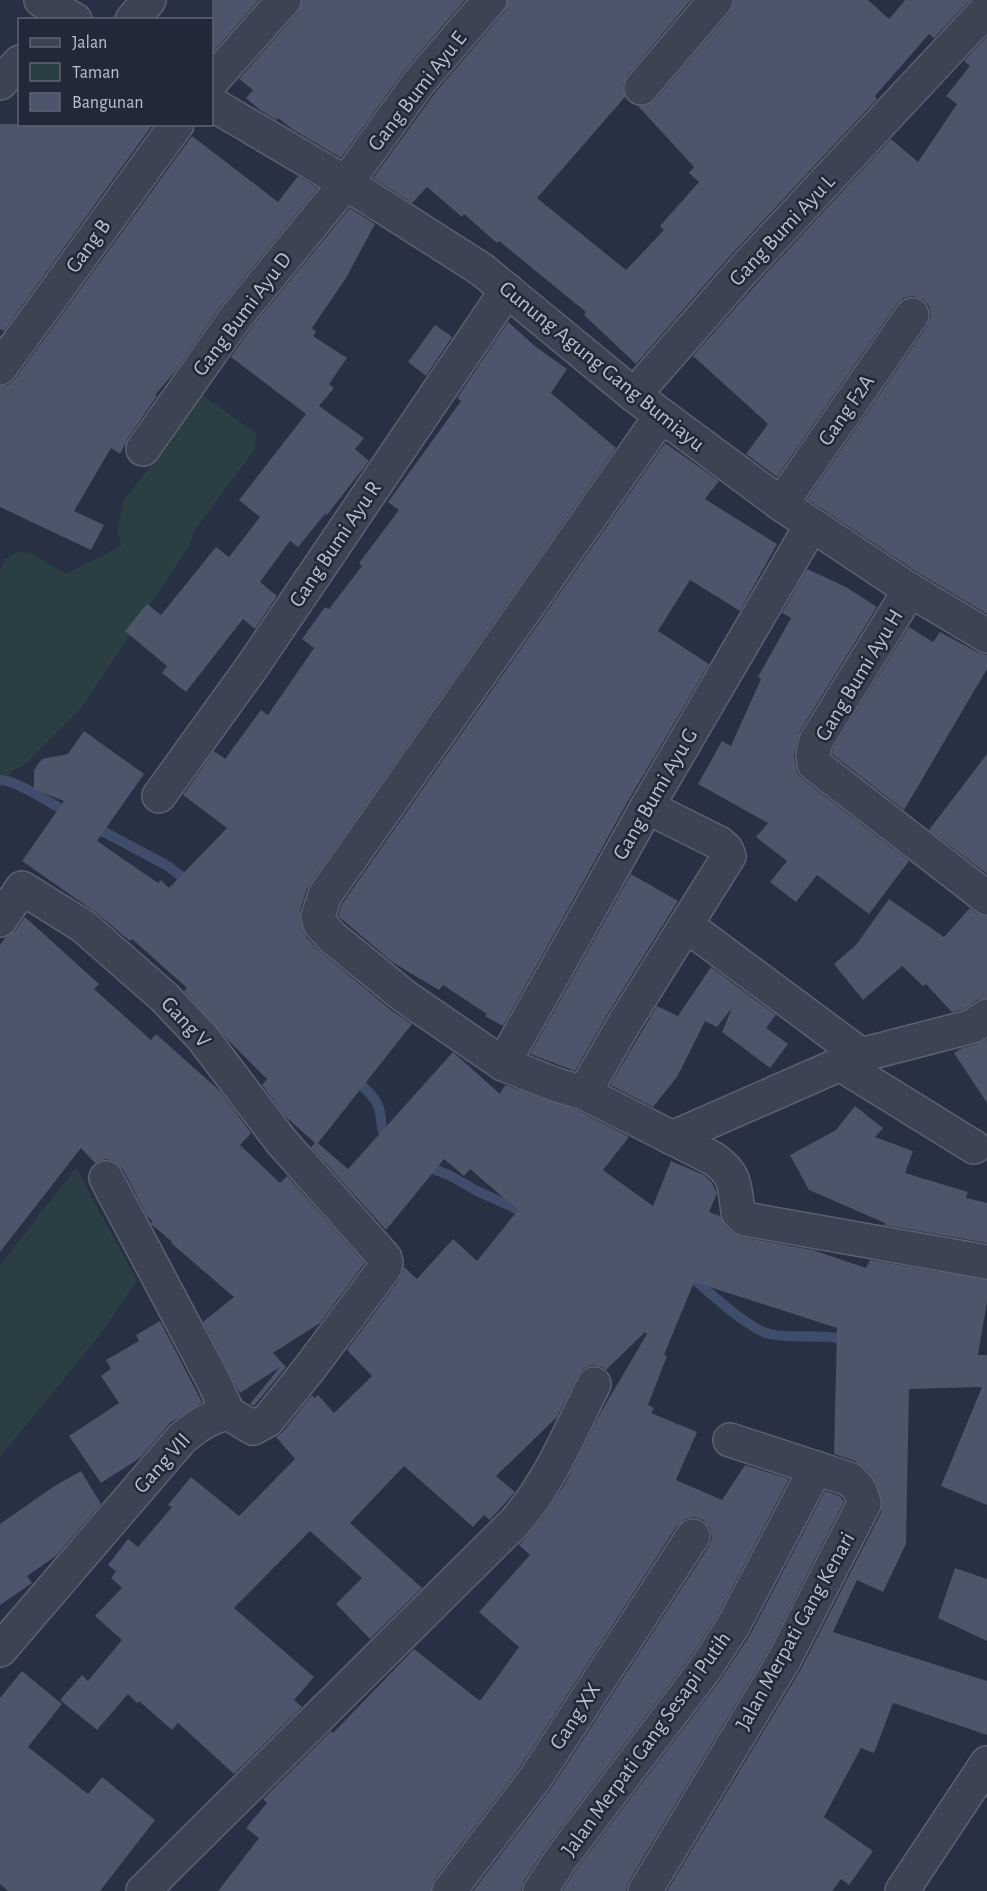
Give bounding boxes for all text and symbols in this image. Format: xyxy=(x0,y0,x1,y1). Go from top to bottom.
legend xyxy=(18,18,213,126)
street label: Gang Bumi Ayu E xyxy=(364,27,471,155)
text: Jalan xyxy=(72,34,107,52)
text: Taman xyxy=(72,64,120,82)
text: Bangunan xyxy=(72,94,144,112)
street label: Gang Bumi Ayu L xyxy=(725,169,840,290)
street label: Gang B xyxy=(61,215,115,277)
street label: Gang Bumi Ayu D xyxy=(188,248,296,380)
street label: Gunung Agung Gang Bumiayu xyxy=(495,277,709,455)
street label: Gang F2A xyxy=(814,370,878,449)
street label: Gang Bumi Ayu R xyxy=(285,477,385,611)
street label: Gang Bumi Ayu H xyxy=(811,605,907,745)
street label: Gang Bumi Ayu G xyxy=(609,725,701,863)
street label: Gang V xyxy=(157,992,215,1052)
street label: Gang VII xyxy=(129,1429,195,1497)
street label: Jalan Merpati Gang Kenari xyxy=(731,1528,859,1734)
street label: Jalan Merpati Gang Sesapi Putih xyxy=(557,1628,735,1860)
street label: Gang XX xyxy=(545,1679,605,1753)

